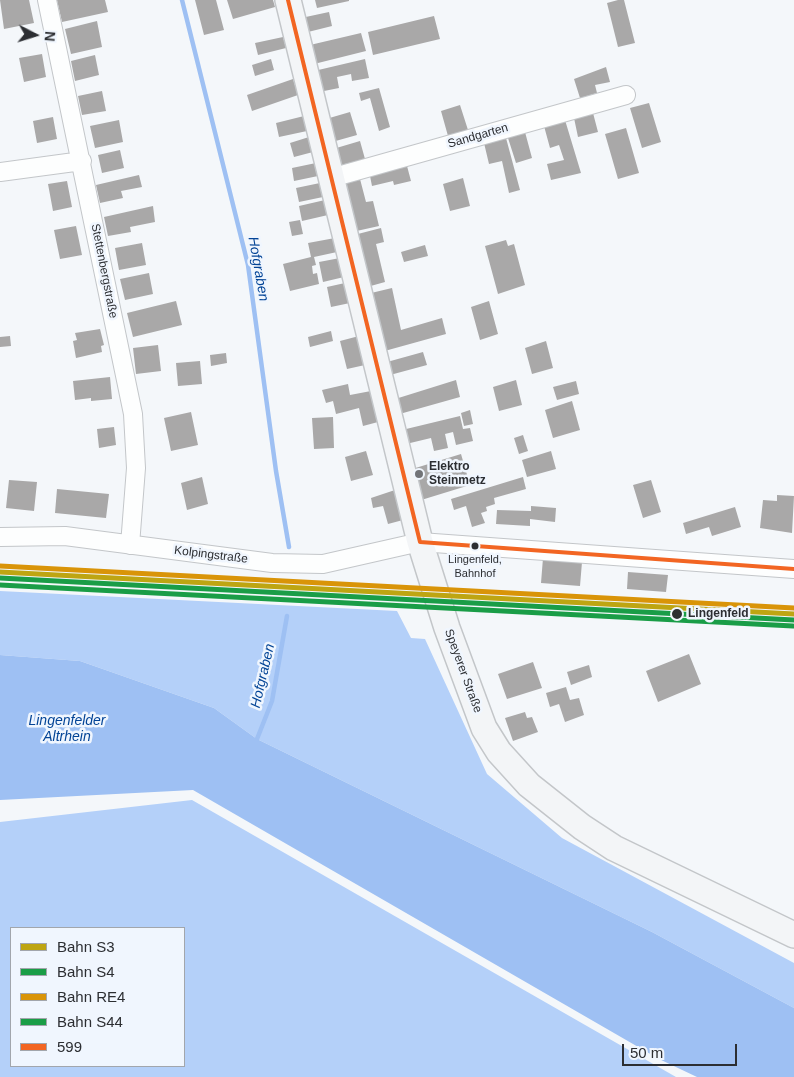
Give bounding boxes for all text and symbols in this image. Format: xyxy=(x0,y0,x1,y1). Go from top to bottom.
north arrow xyxy=(10,10,60,60)
text: N xyxy=(42,31,58,42)
street label: Sandgarten xyxy=(446,121,510,151)
street label: Stettenbergstraße xyxy=(88,222,120,320)
water label: Hofgraben xyxy=(244,235,272,303)
place label: Elektro Steinmetz xyxy=(429,460,486,488)
marker: Elektro Steinmetz xyxy=(413,468,425,480)
marker: Lingenfeld, Bahnhof xyxy=(470,541,480,551)
street label: Kolpingstraße xyxy=(173,543,249,567)
place label: Lingenfeld, Bahnhof xyxy=(448,553,502,579)
marker: Lingenfeld xyxy=(670,607,684,621)
place label: Lingenfeld xyxy=(688,607,749,621)
street label: Speyerer Straße xyxy=(441,627,485,715)
water label: Hofgraben xyxy=(247,642,279,710)
water label: Lingenfelder Altrhein xyxy=(28,713,106,746)
legend xyxy=(10,927,185,1067)
text: Bahn S3 xyxy=(57,938,115,955)
text: Bahn S4 xyxy=(57,963,115,980)
text: Bahn RE4 xyxy=(57,988,125,1005)
text: Bahn S44 xyxy=(57,1013,123,1030)
scale bar xyxy=(624,1034,739,1066)
text: 599 xyxy=(57,1038,82,1055)
text: 50 m xyxy=(630,1044,663,1061)

